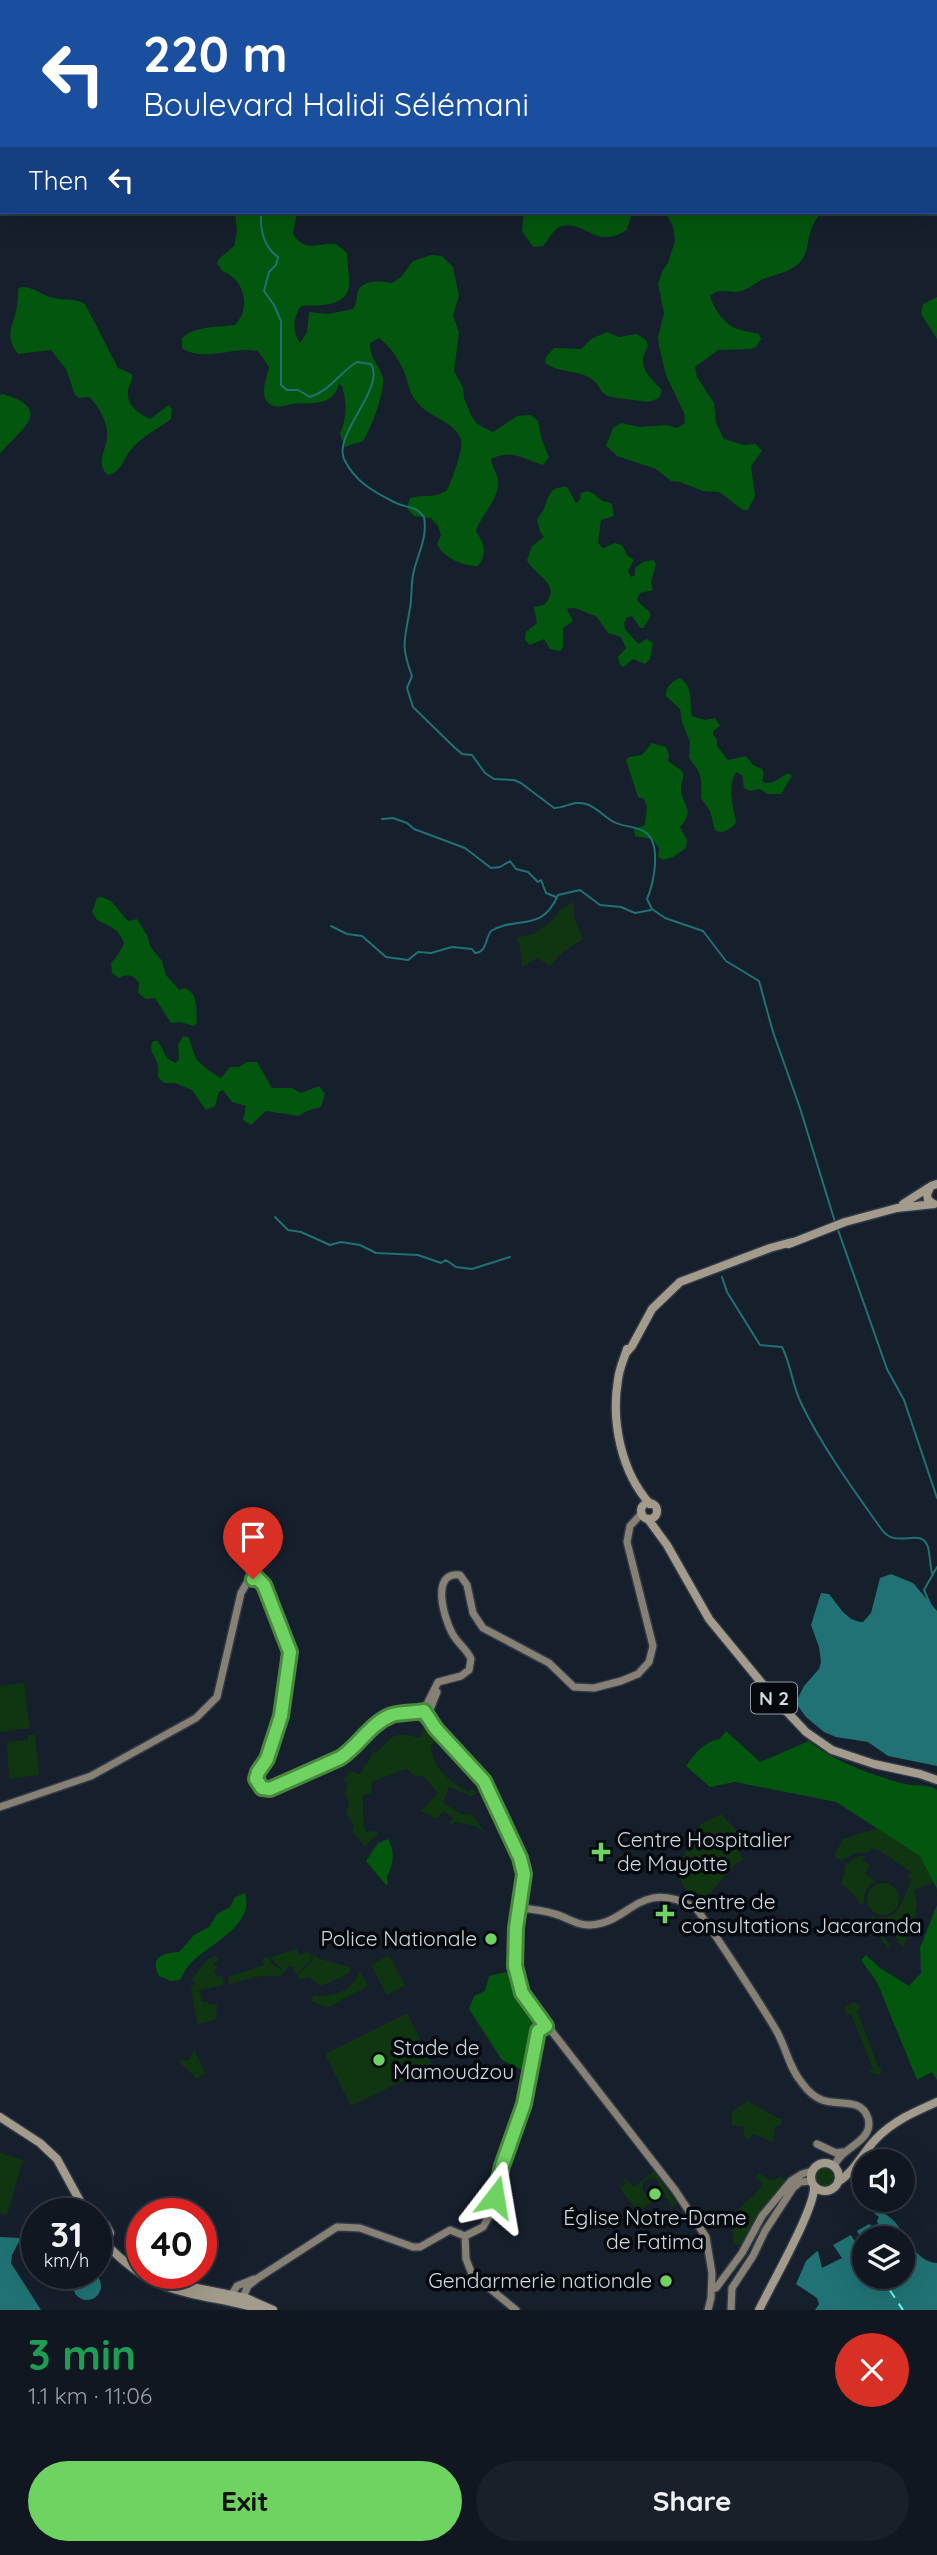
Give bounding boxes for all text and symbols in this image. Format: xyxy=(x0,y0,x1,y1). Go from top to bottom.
text: 220 m xyxy=(143,23,288,84)
icon: left xyxy=(28,28,119,119)
text: Boulevard Halidi Sélémani xyxy=(143,84,529,124)
icon: left xyxy=(102,161,140,199)
text: Then xyxy=(28,164,88,197)
pin xyxy=(223,1507,283,1579)
icon: arrive xyxy=(234,1518,272,1556)
road number: N 2 xyxy=(751,1682,797,1714)
place label: Centre Hospitalier de Mayotte xyxy=(617,1826,791,1876)
marker: Centre Hospitalier de Mayotte xyxy=(591,1842,611,1862)
place label: Centre de consultations Jacaranda xyxy=(681,1888,922,1938)
marker: Centre de consultations Jacaranda xyxy=(655,1904,675,1924)
place label: Police Nationale xyxy=(321,1925,477,1951)
marker: Police Nationale xyxy=(483,1931,499,1947)
place label: Stade de Mamoudzou xyxy=(393,2034,514,2084)
marker: Stade de Mamoudzou xyxy=(371,2052,387,2068)
map controls xyxy=(852,2149,915,2289)
button: sound xyxy=(852,2149,915,2212)
position arrow xyxy=(458,2160,532,2234)
marker: Église Notre-Dame de Fatima xyxy=(647,2186,663,2202)
speed limit sign: 40 xyxy=(126,2198,217,2289)
place label: Église Notre-Dame de Fatima xyxy=(563,2204,747,2254)
text: 31 xyxy=(50,2212,83,2256)
button: layers xyxy=(852,2226,915,2289)
text: km/h xyxy=(44,2249,89,2272)
place label: Gendarmerie nationale xyxy=(428,2267,652,2293)
marker: Gendarmerie nationale xyxy=(658,2273,674,2289)
text: 3 min xyxy=(28,2328,136,2381)
button: close xyxy=(835,2333,909,2407)
text: 1.1 km · 11:06 xyxy=(28,2381,152,2410)
button: Exit xyxy=(28,2461,462,2541)
button: Share xyxy=(476,2461,909,2541)

